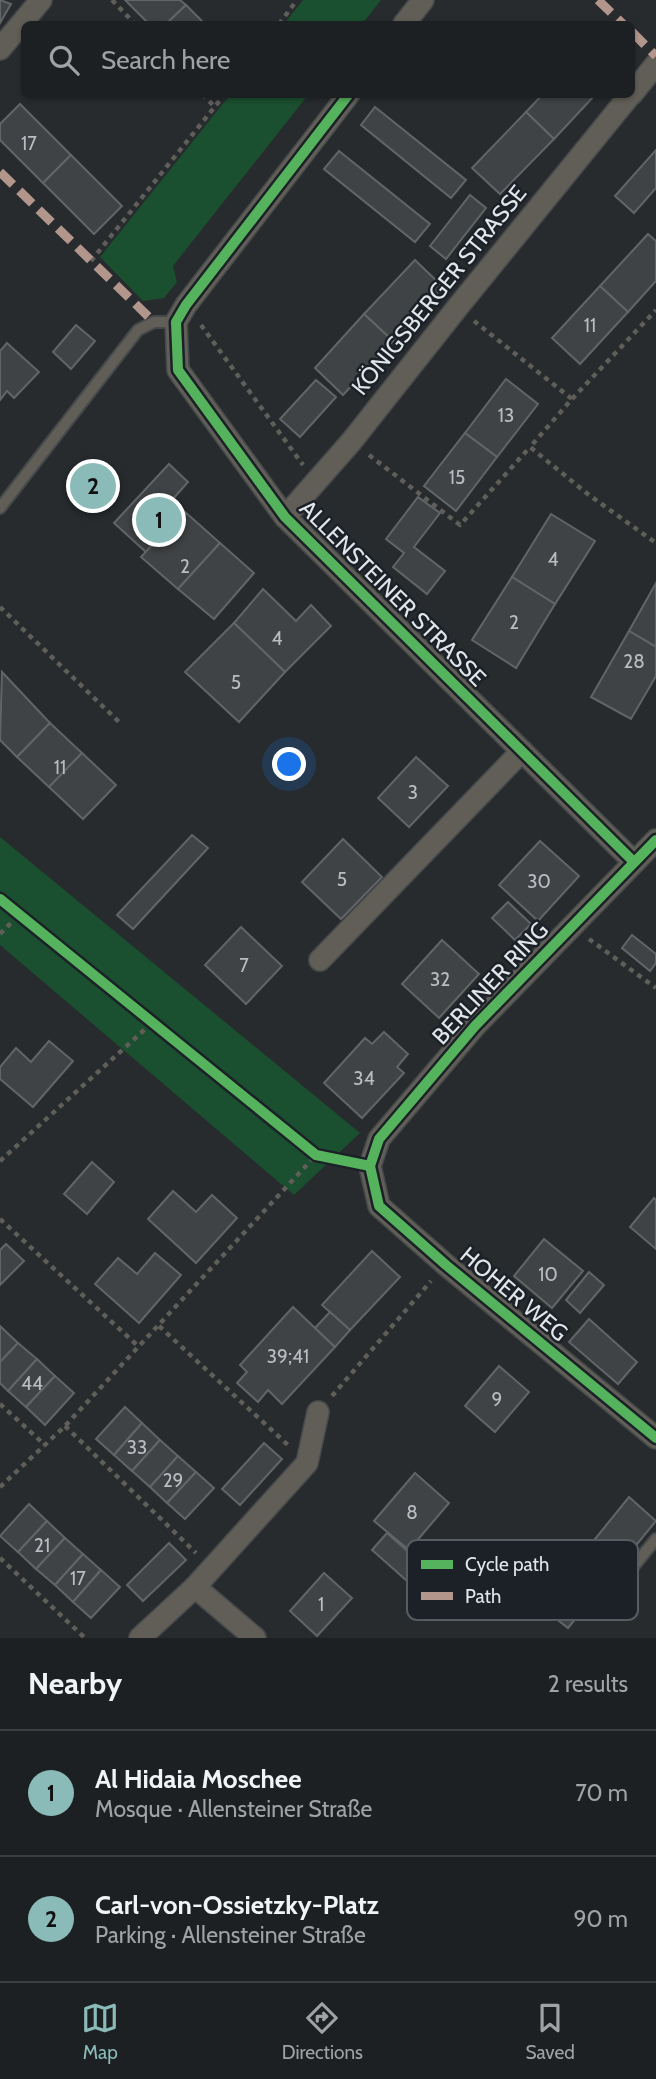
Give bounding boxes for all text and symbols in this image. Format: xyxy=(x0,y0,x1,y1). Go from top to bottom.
search box xyxy=(21,21,635,98)
icon: search xyxy=(45,41,83,79)
text: Search here xyxy=(101,44,230,76)
house number: 17 xyxy=(21,132,37,155)
street label: KÖNIGSBERGER STRASSE xyxy=(346,179,532,401)
house number: 11 xyxy=(584,314,596,337)
house number: 13 xyxy=(498,404,514,427)
pin: 2 xyxy=(70,460,116,512)
house number: 15 xyxy=(449,466,465,489)
pin: 1 xyxy=(136,494,182,546)
street label: ALLENSTEINER STRASSE xyxy=(294,494,492,692)
house number: 4 xyxy=(548,548,559,571)
house number: 2 xyxy=(180,555,190,578)
house number: 2 xyxy=(509,611,519,634)
house number: 4 xyxy=(272,627,283,650)
house number: 28 xyxy=(623,650,645,673)
house number: 5 xyxy=(231,671,241,694)
your location xyxy=(272,747,306,781)
house number: 11 xyxy=(54,756,66,779)
house number: 3 xyxy=(408,781,418,804)
house number: 5 xyxy=(337,868,347,891)
house number: 30 xyxy=(527,870,551,893)
street label: BERLINER RING xyxy=(426,916,554,1050)
house number: 7 xyxy=(239,954,249,977)
house number: 32 xyxy=(430,968,450,991)
house number: 34 xyxy=(353,1067,375,1090)
street label: HOHER WEG xyxy=(455,1241,573,1347)
house number: 10 xyxy=(538,1263,558,1286)
house number: 39;41 xyxy=(267,1345,309,1368)
house number: 44 xyxy=(21,1372,43,1395)
house number: 9 xyxy=(492,1388,502,1411)
house number: 33 xyxy=(127,1436,147,1459)
house number: 29 xyxy=(163,1469,183,1492)
house number: 8 xyxy=(406,1501,418,1524)
house number: 21 xyxy=(34,1534,50,1557)
legend xyxy=(407,1540,638,1620)
text: Cycle path xyxy=(465,1553,549,1576)
house number: 17 xyxy=(70,1567,86,1590)
text: Path xyxy=(465,1585,501,1608)
house number: 1 xyxy=(318,1593,324,1616)
text: Nearby xyxy=(28,1665,122,1702)
text: 2 results xyxy=(548,1670,628,1698)
text: Al Hidaia Moschee xyxy=(95,1763,302,1795)
text: 1 xyxy=(47,1779,55,1807)
text: 70 m xyxy=(575,1779,628,1807)
text: Mosque · Allensteiner Straße xyxy=(95,1795,372,1823)
text: Carl-von-Ossietzky-Platz xyxy=(95,1889,379,1921)
text: 2 xyxy=(45,1905,57,1933)
text: 90 m xyxy=(574,1905,628,1933)
text: Parking · Allensteiner Straße xyxy=(95,1921,366,1949)
tab: Map xyxy=(81,1999,119,2064)
tab: Directions xyxy=(282,1999,363,2064)
tab: Saved xyxy=(525,1999,575,2064)

